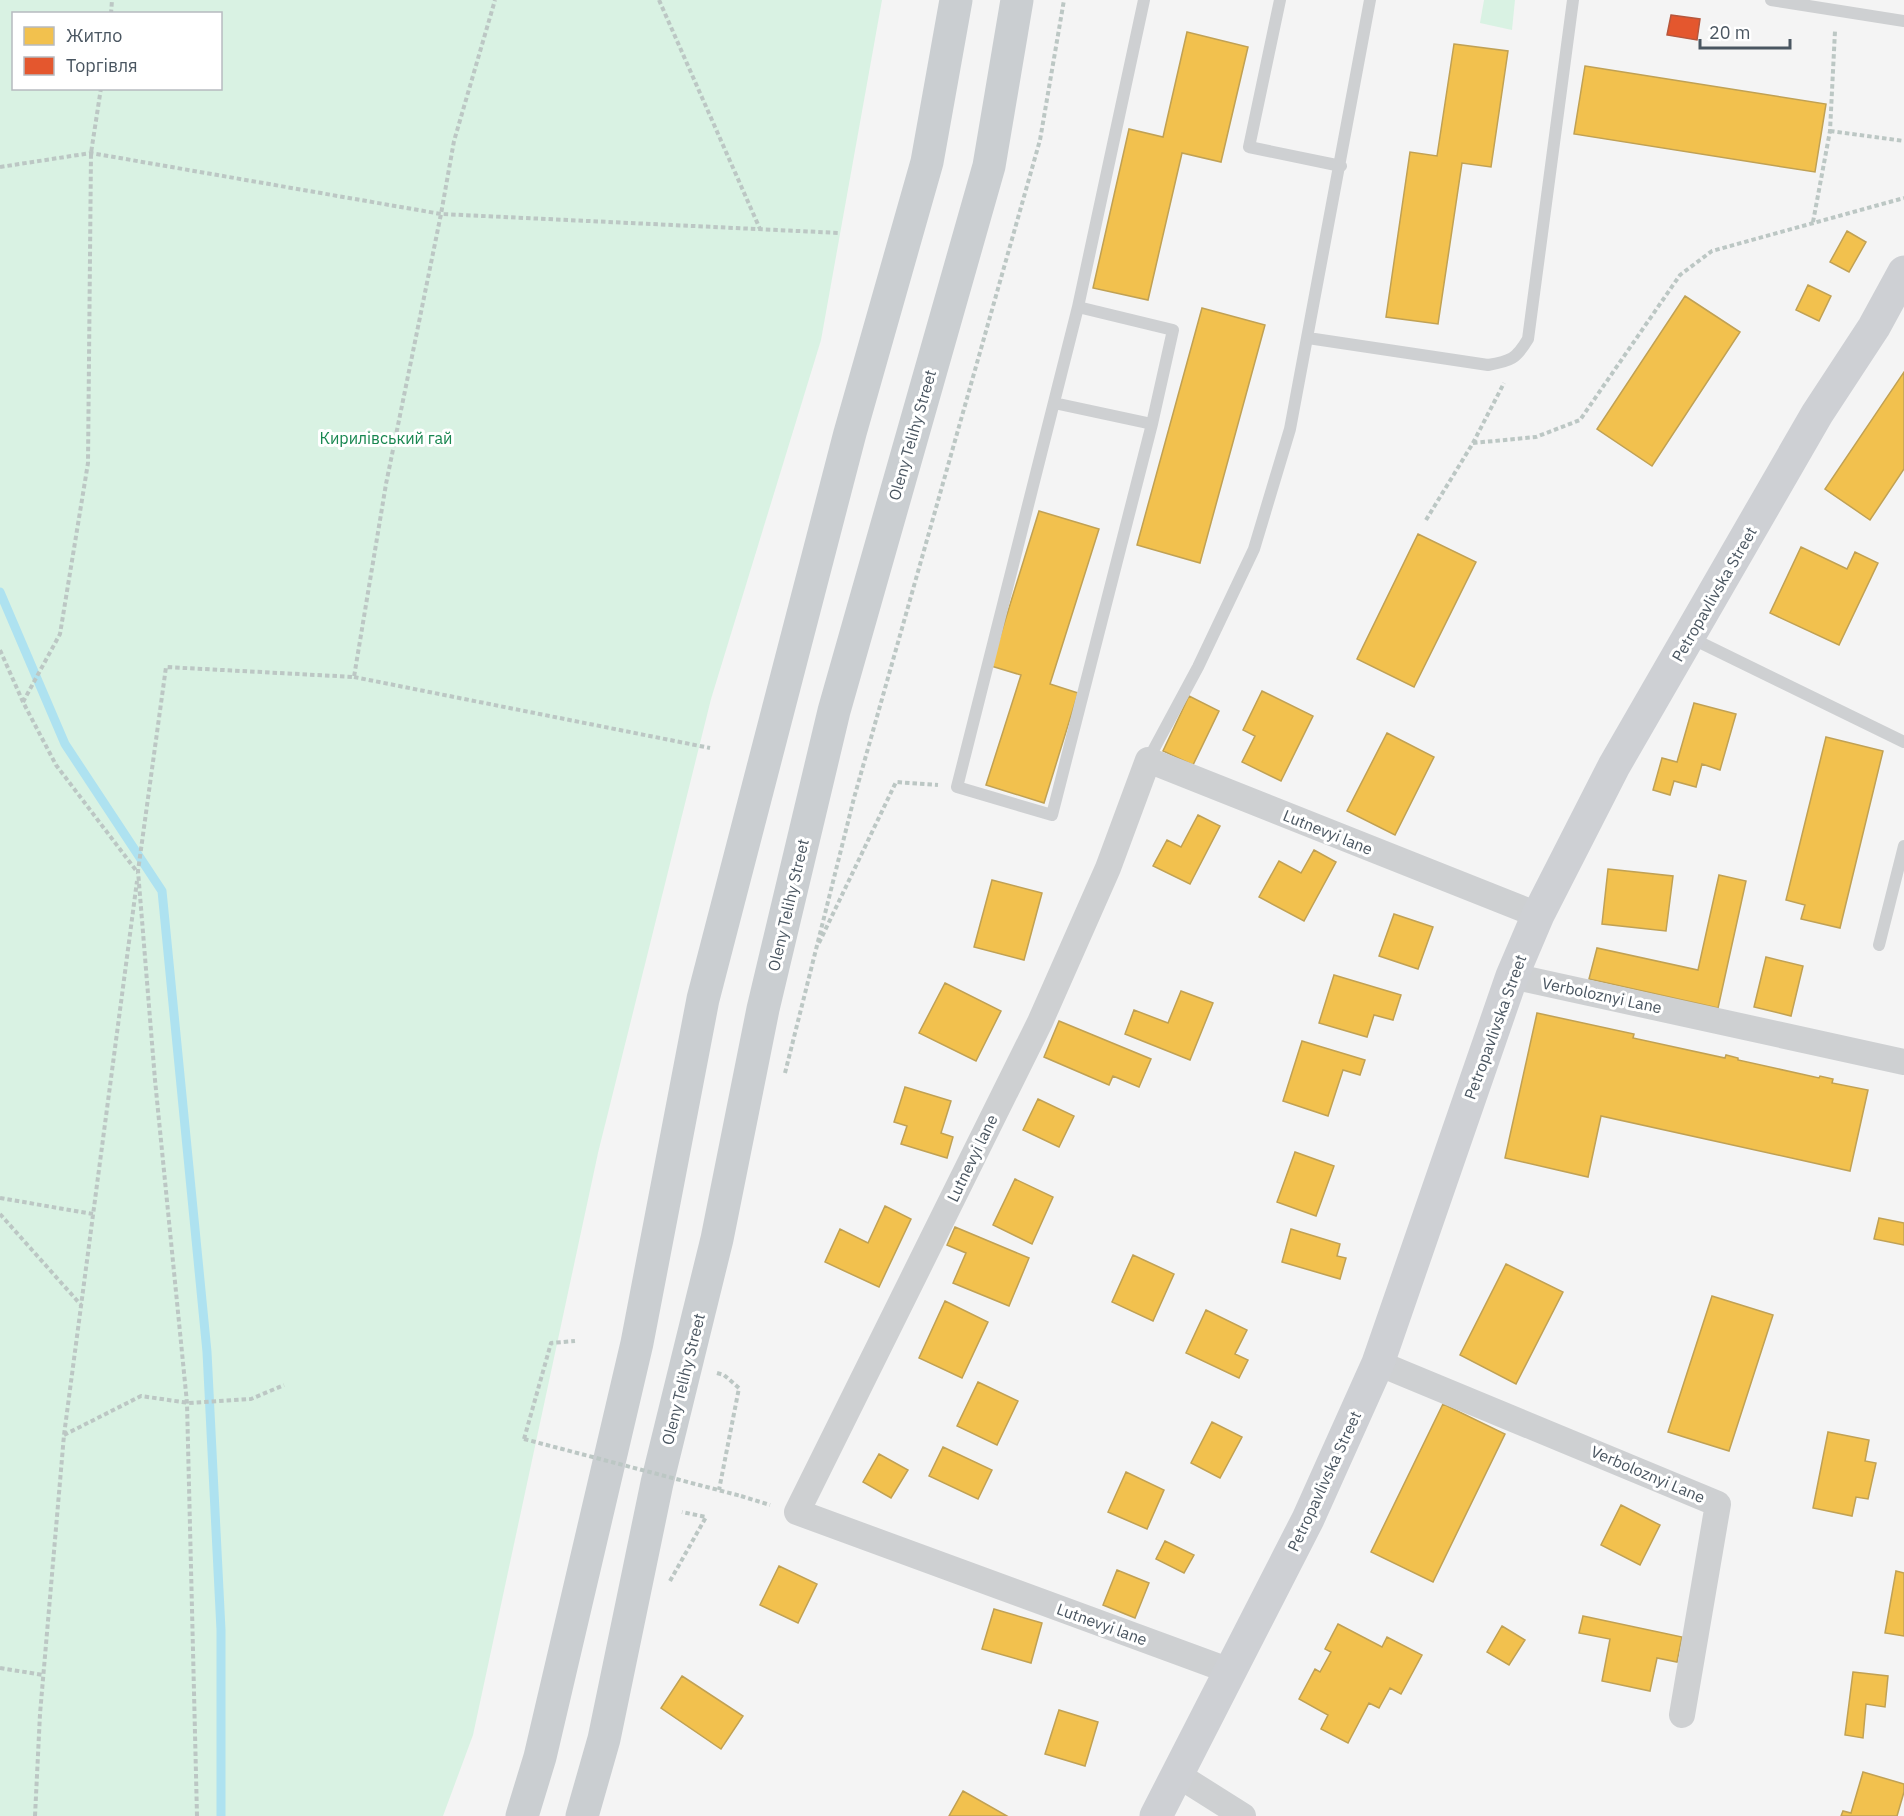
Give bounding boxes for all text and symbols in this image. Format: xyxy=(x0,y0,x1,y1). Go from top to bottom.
legend xyxy=(12,12,222,90)
scale bar xyxy=(1700,12,1790,50)
text: 20 m xyxy=(1709,21,1751,44)
text: Житло xyxy=(66,24,122,47)
text: Торгівля xyxy=(66,54,138,77)
street label: Oleny Telihy Street xyxy=(884,367,940,503)
park label: Кирилівський гай xyxy=(320,428,452,448)
street label: Petropavlivska Street xyxy=(1667,523,1761,665)
street label: Lutnevyi lane xyxy=(1280,805,1376,859)
street label: Oleny Telihy Street xyxy=(763,837,813,973)
street label: Petropavlivska Street xyxy=(1459,952,1531,1102)
street label: Verboloznyi Lane xyxy=(1540,973,1664,1018)
street label: Lutnevyi lane xyxy=(942,1111,1002,1205)
street label: Oleny Telihy Street xyxy=(657,1311,709,1447)
street label: Petropavlivska Street xyxy=(1283,1408,1365,1554)
street label: Verboloznyi Lane xyxy=(1588,1441,1708,1507)
street label: Lutnevyi lane xyxy=(1054,1598,1150,1650)

